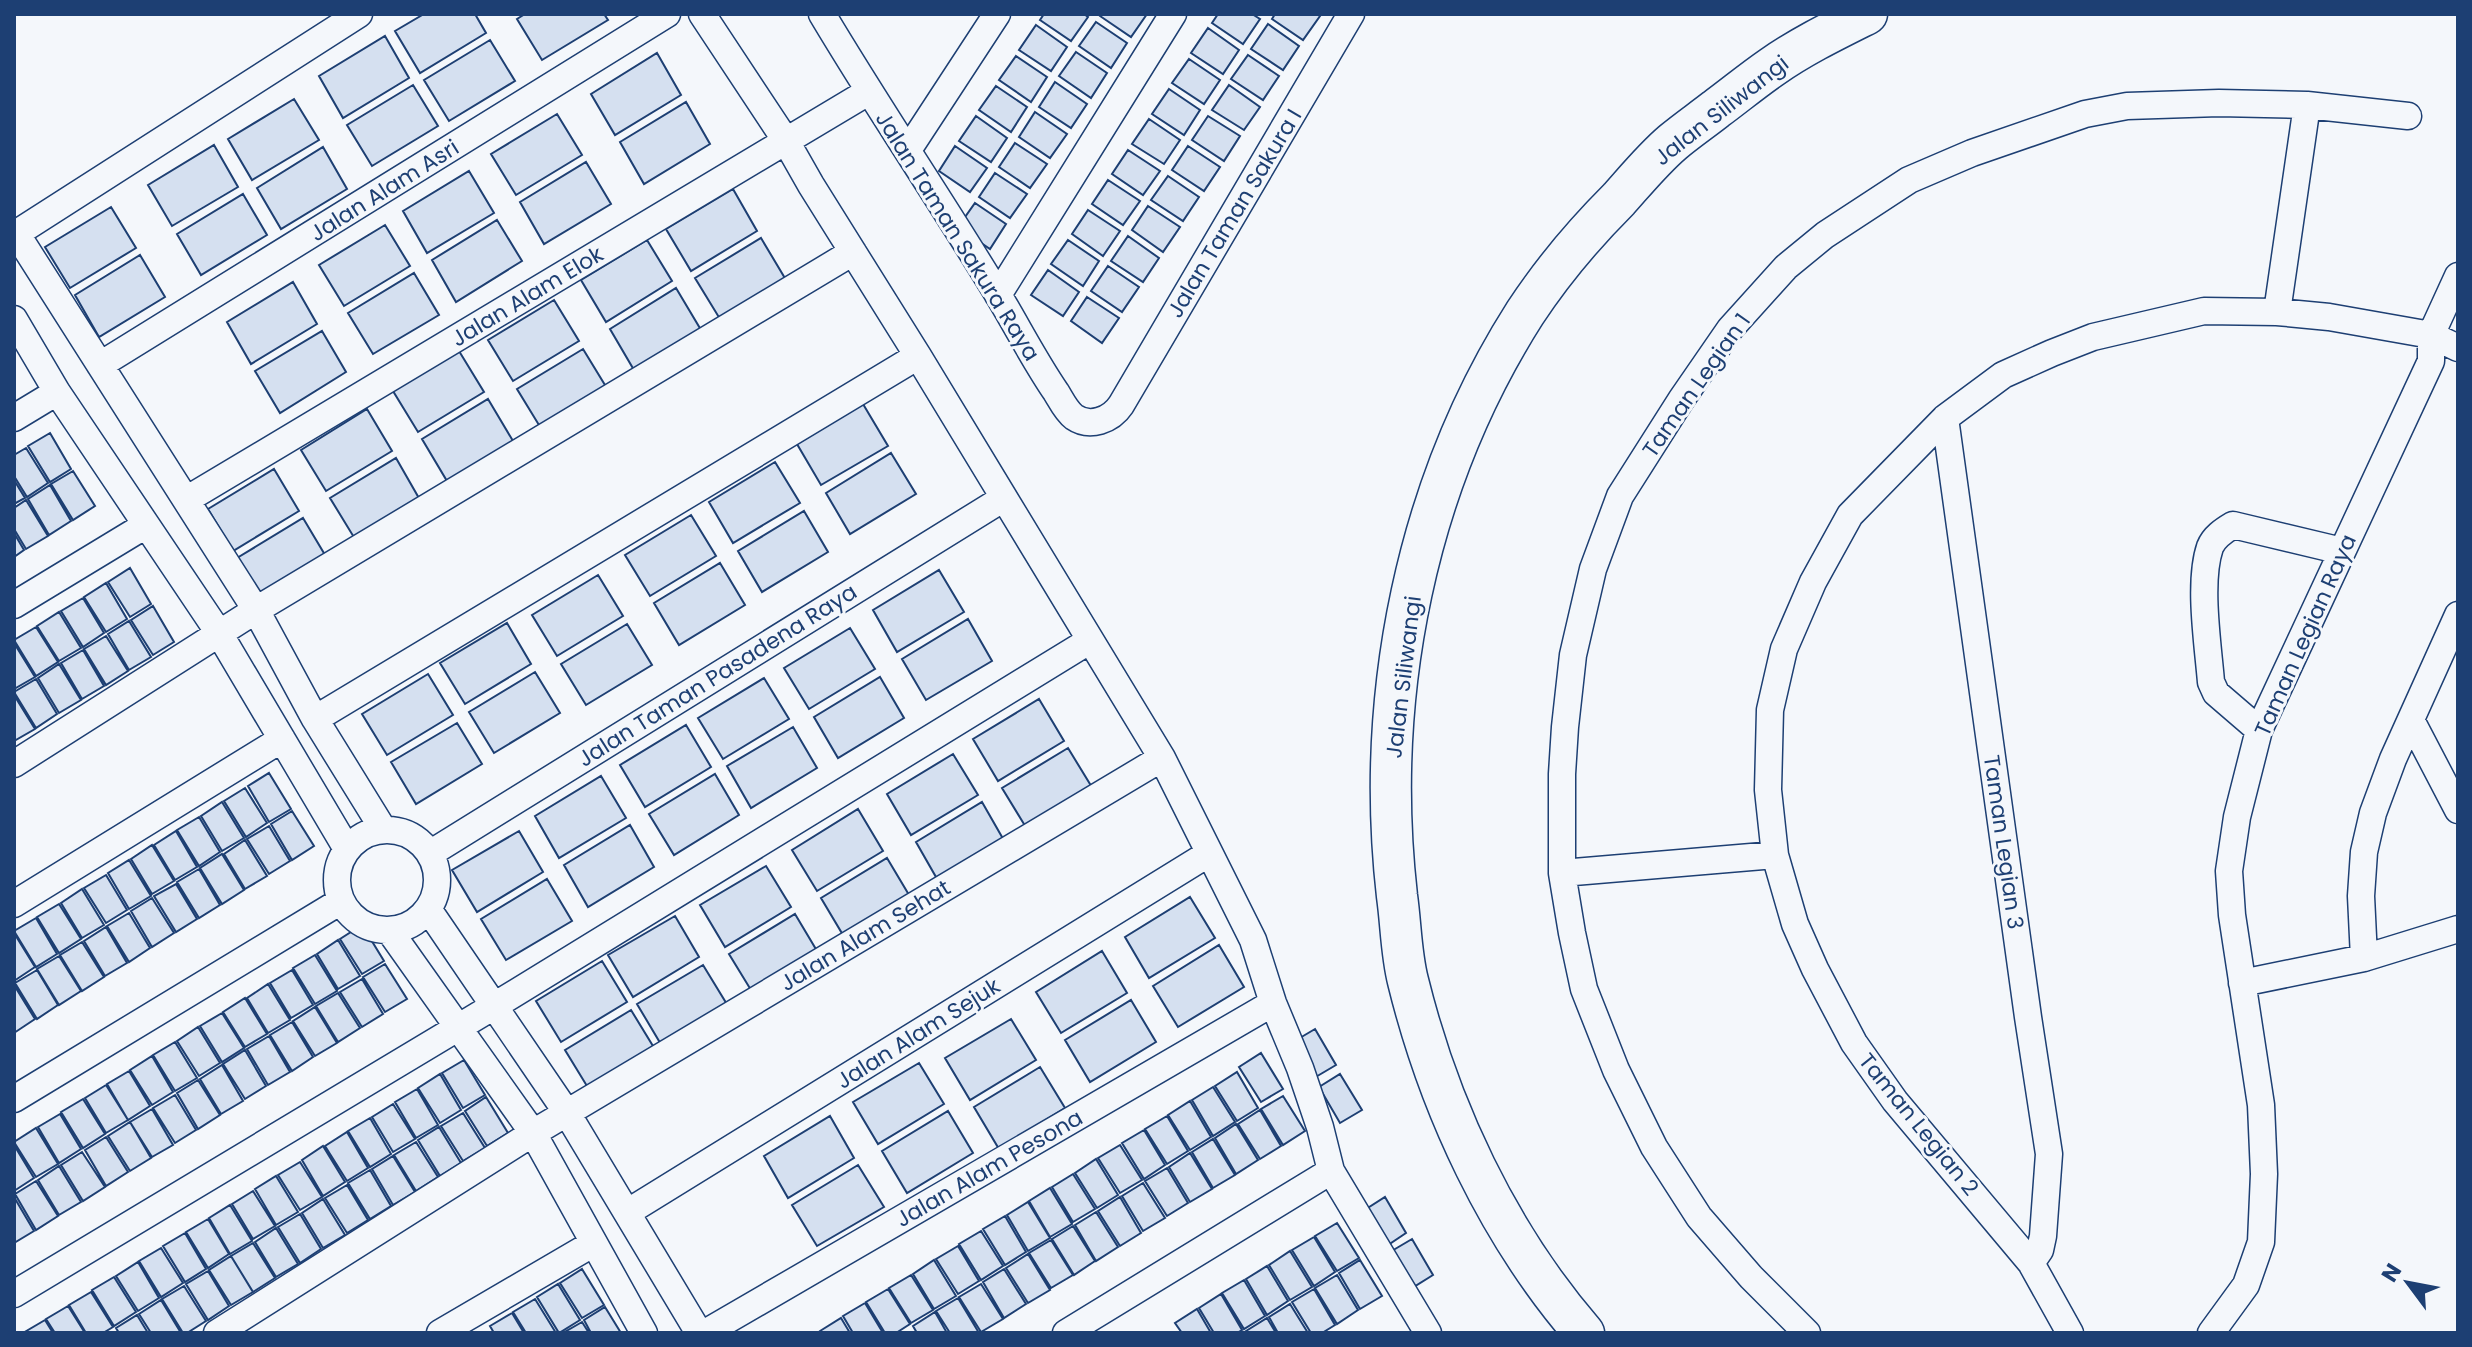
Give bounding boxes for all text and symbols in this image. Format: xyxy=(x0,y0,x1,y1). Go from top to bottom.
street label: Jalan Siliwangi xyxy=(1647,48,1795,173)
street label: Jalan Taman Sakura I xyxy=(1160,103,1309,323)
street label: Jalan Taman Sakura Raya xyxy=(868,106,1047,367)
street label: Jalan Alam Asri xyxy=(304,132,465,249)
street label: Jalan Alam Elok xyxy=(445,238,610,354)
street label: Taman Legian 1 xyxy=(1635,307,1758,464)
street label: Taman Legian Raya xyxy=(2247,529,2364,741)
street label: Jalan Taman Pasadena Raya xyxy=(572,576,863,774)
street label: Jalan Siliwangi xyxy=(1378,594,1429,760)
street label: Taman Legian 3 xyxy=(1976,753,2031,931)
street label: Jalan Alam Sehat xyxy=(774,872,956,999)
street label: Jalan Alam Sejuk xyxy=(830,970,1007,1096)
street label: Taman Legian 2 xyxy=(1851,1046,1986,1202)
street label: Jalan Alam Pesona xyxy=(890,1102,1089,1235)
north arrow xyxy=(2368,1243,2448,1323)
text: N xyxy=(2374,1257,2409,1288)

